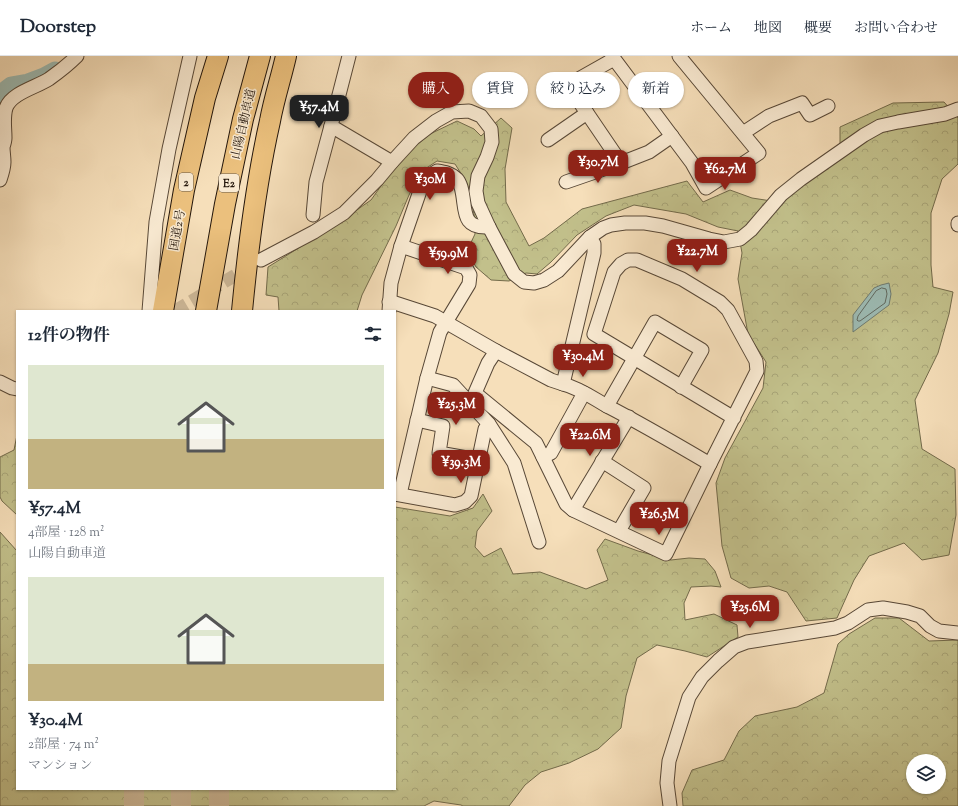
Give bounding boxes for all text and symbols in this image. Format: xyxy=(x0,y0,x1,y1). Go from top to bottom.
text: Doorstep xyxy=(20,14,96,41)
text: ホーム xyxy=(690,19,732,39)
text: 地図 xyxy=(754,19,782,39)
text: 概要 xyxy=(804,19,832,39)
text: お問い合わせ xyxy=(854,19,938,39)
chip: 購入 xyxy=(408,72,464,108)
chip: 賃貸 xyxy=(472,72,528,108)
chip: 絞り込み xyxy=(536,72,620,108)
chip: 新着 xyxy=(628,72,684,108)
street label: 山陽自動車道 xyxy=(227,87,261,161)
pin: ¥57.4M xyxy=(286,95,352,129)
text: ¥57.4M xyxy=(299,99,339,117)
pin: ¥30.7M xyxy=(565,150,631,184)
text: ¥30.7M xyxy=(577,154,619,172)
pin: ¥62.7M xyxy=(692,157,758,191)
text: ¥62.7M xyxy=(704,161,746,179)
pin: ¥30M xyxy=(406,167,454,201)
text: ¥30M xyxy=(414,171,446,189)
road number: 2 xyxy=(179,173,193,191)
road number: E2 xyxy=(219,174,239,192)
street label: 国道2号 xyxy=(166,208,190,252)
pin: ¥22.7M xyxy=(664,239,730,273)
pin: ¥59.9M xyxy=(415,241,481,275)
text: ¥22.7M xyxy=(676,243,718,261)
text: ¥59.9M xyxy=(428,245,468,263)
icon: filters xyxy=(362,323,384,345)
text: 12件の物件 xyxy=(28,324,110,348)
pin: ¥30.4M xyxy=(550,344,616,378)
text: ¥30.4M xyxy=(562,348,604,366)
icon: home xyxy=(170,391,242,463)
pin: ¥25.3M xyxy=(423,392,489,426)
text: ¥25.3M xyxy=(436,396,476,414)
pin: ¥22.6M xyxy=(557,423,623,457)
text: ¥22.6M xyxy=(569,427,611,445)
pin: ¥39.3M xyxy=(428,450,494,484)
text: ¥39.3M xyxy=(441,454,481,472)
text: ¥57.4M xyxy=(28,497,81,521)
pin: ¥26.5M xyxy=(626,502,692,536)
text: ¥26.5M xyxy=(639,506,679,524)
text: 4部屋 · 128 m² xyxy=(28,524,104,542)
text: 山陽自動車道 xyxy=(28,545,106,563)
pin: ¥25.6M xyxy=(717,595,783,629)
text: ¥25.6M xyxy=(730,599,770,617)
icon: home xyxy=(170,603,242,675)
text: ¥30.4M xyxy=(28,709,83,733)
text: 2部屋 · 74 m² xyxy=(28,736,99,754)
map controls xyxy=(906,754,946,794)
button: layers xyxy=(906,754,946,794)
text: マンション xyxy=(28,757,92,775)

